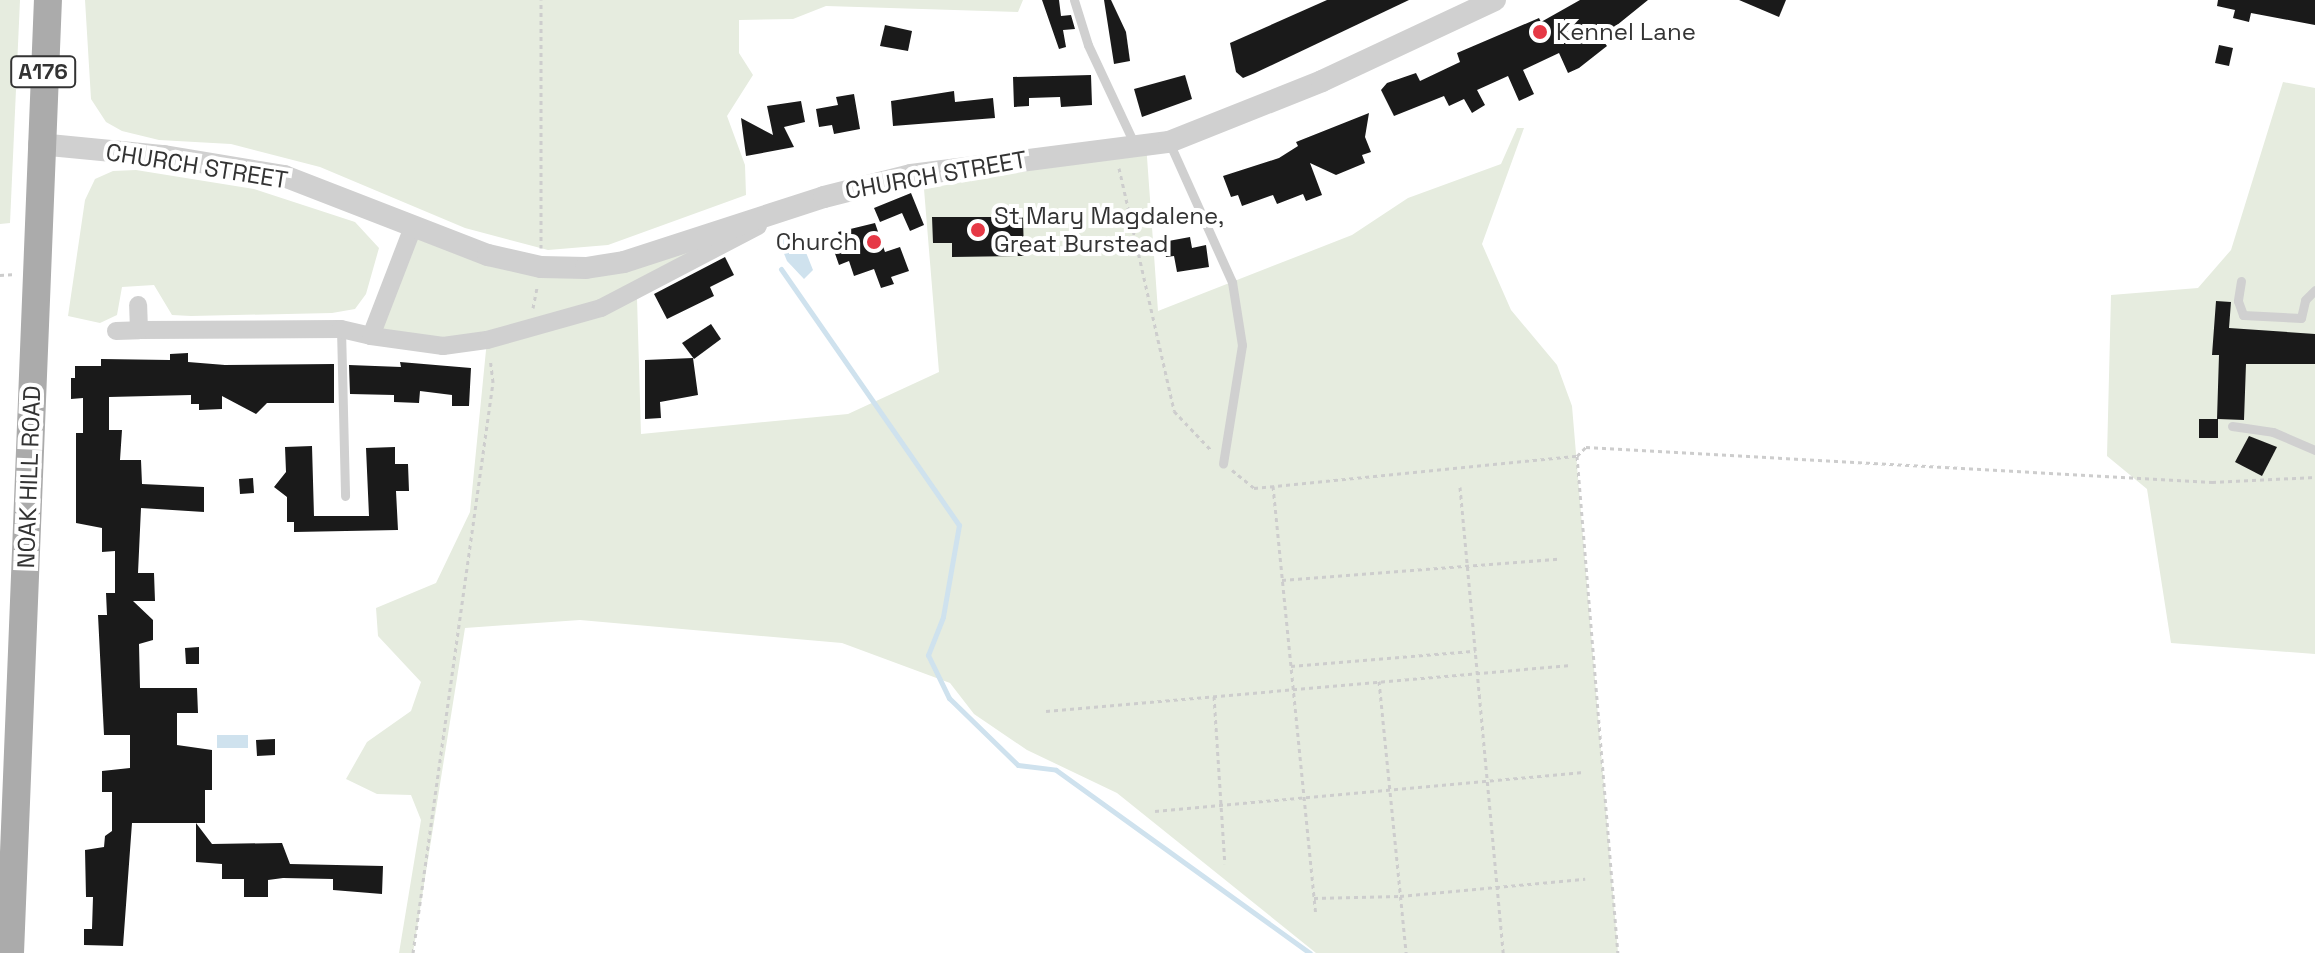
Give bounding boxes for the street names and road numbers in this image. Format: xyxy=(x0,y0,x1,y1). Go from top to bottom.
road number: A176 xyxy=(9,54,77,90)
street label: CHURCH STREET xyxy=(104,137,290,195)
street label: CHURCH STREET xyxy=(843,145,1029,205)
street label: NOAK HILL ROAD xyxy=(11,385,47,569)

